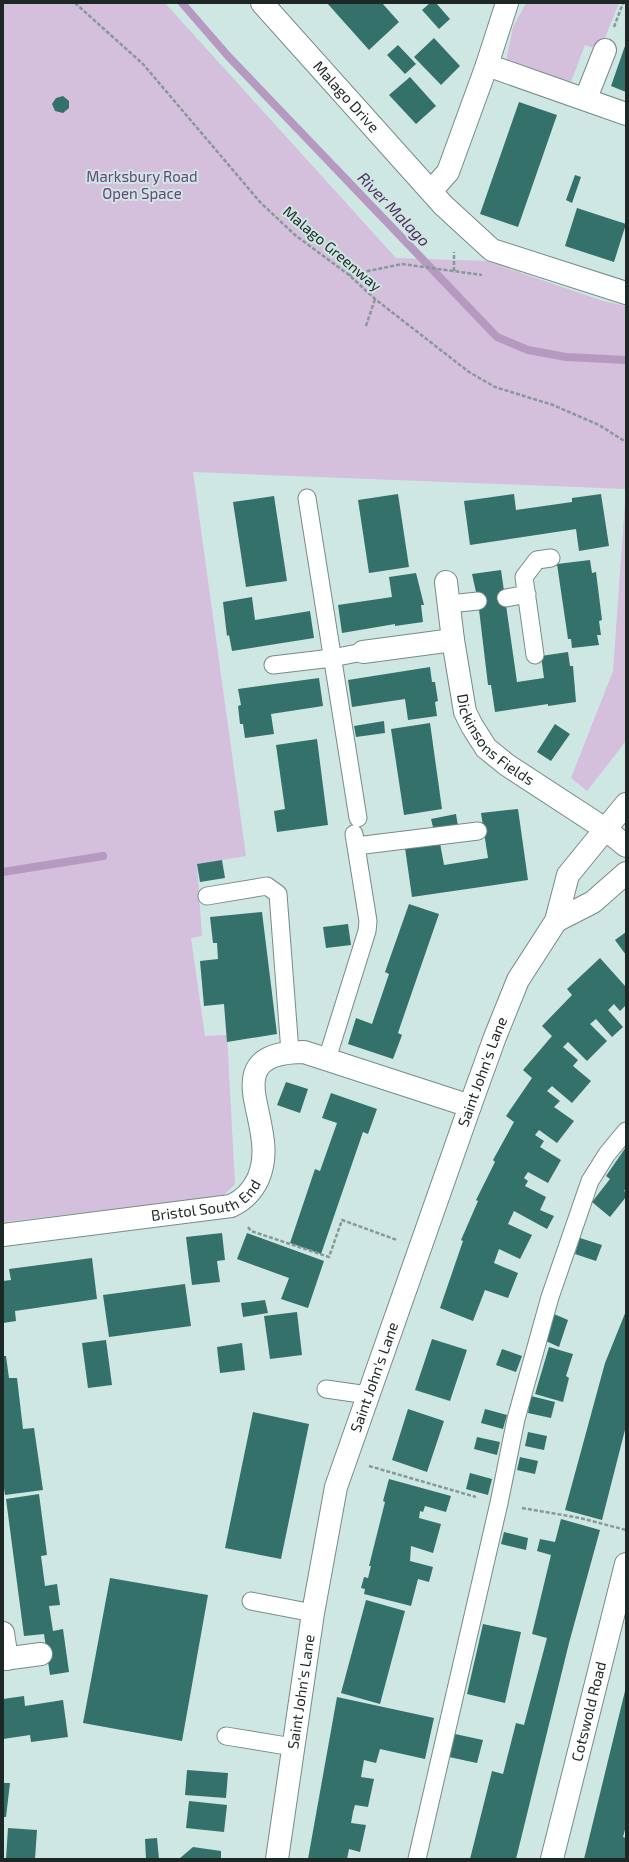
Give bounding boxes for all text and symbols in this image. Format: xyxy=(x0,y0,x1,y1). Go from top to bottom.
street label: Malago Drive xyxy=(310,57,384,136)
park label: Marksbury Road Open Space xyxy=(86,167,198,202)
water label: River Malago xyxy=(354,168,434,250)
street label: Malago Greenway xyxy=(280,202,386,295)
street label: Dickinsons Fields xyxy=(454,692,538,788)
street label: Saint John's Lane xyxy=(453,1014,510,1129)
street label: Bristol South End xyxy=(150,1176,264,1224)
street label: Saint John's Lane xyxy=(346,1319,401,1435)
street label: Saint John's Lane xyxy=(283,1633,318,1750)
street label: Cotswold Road xyxy=(567,1660,609,1763)

